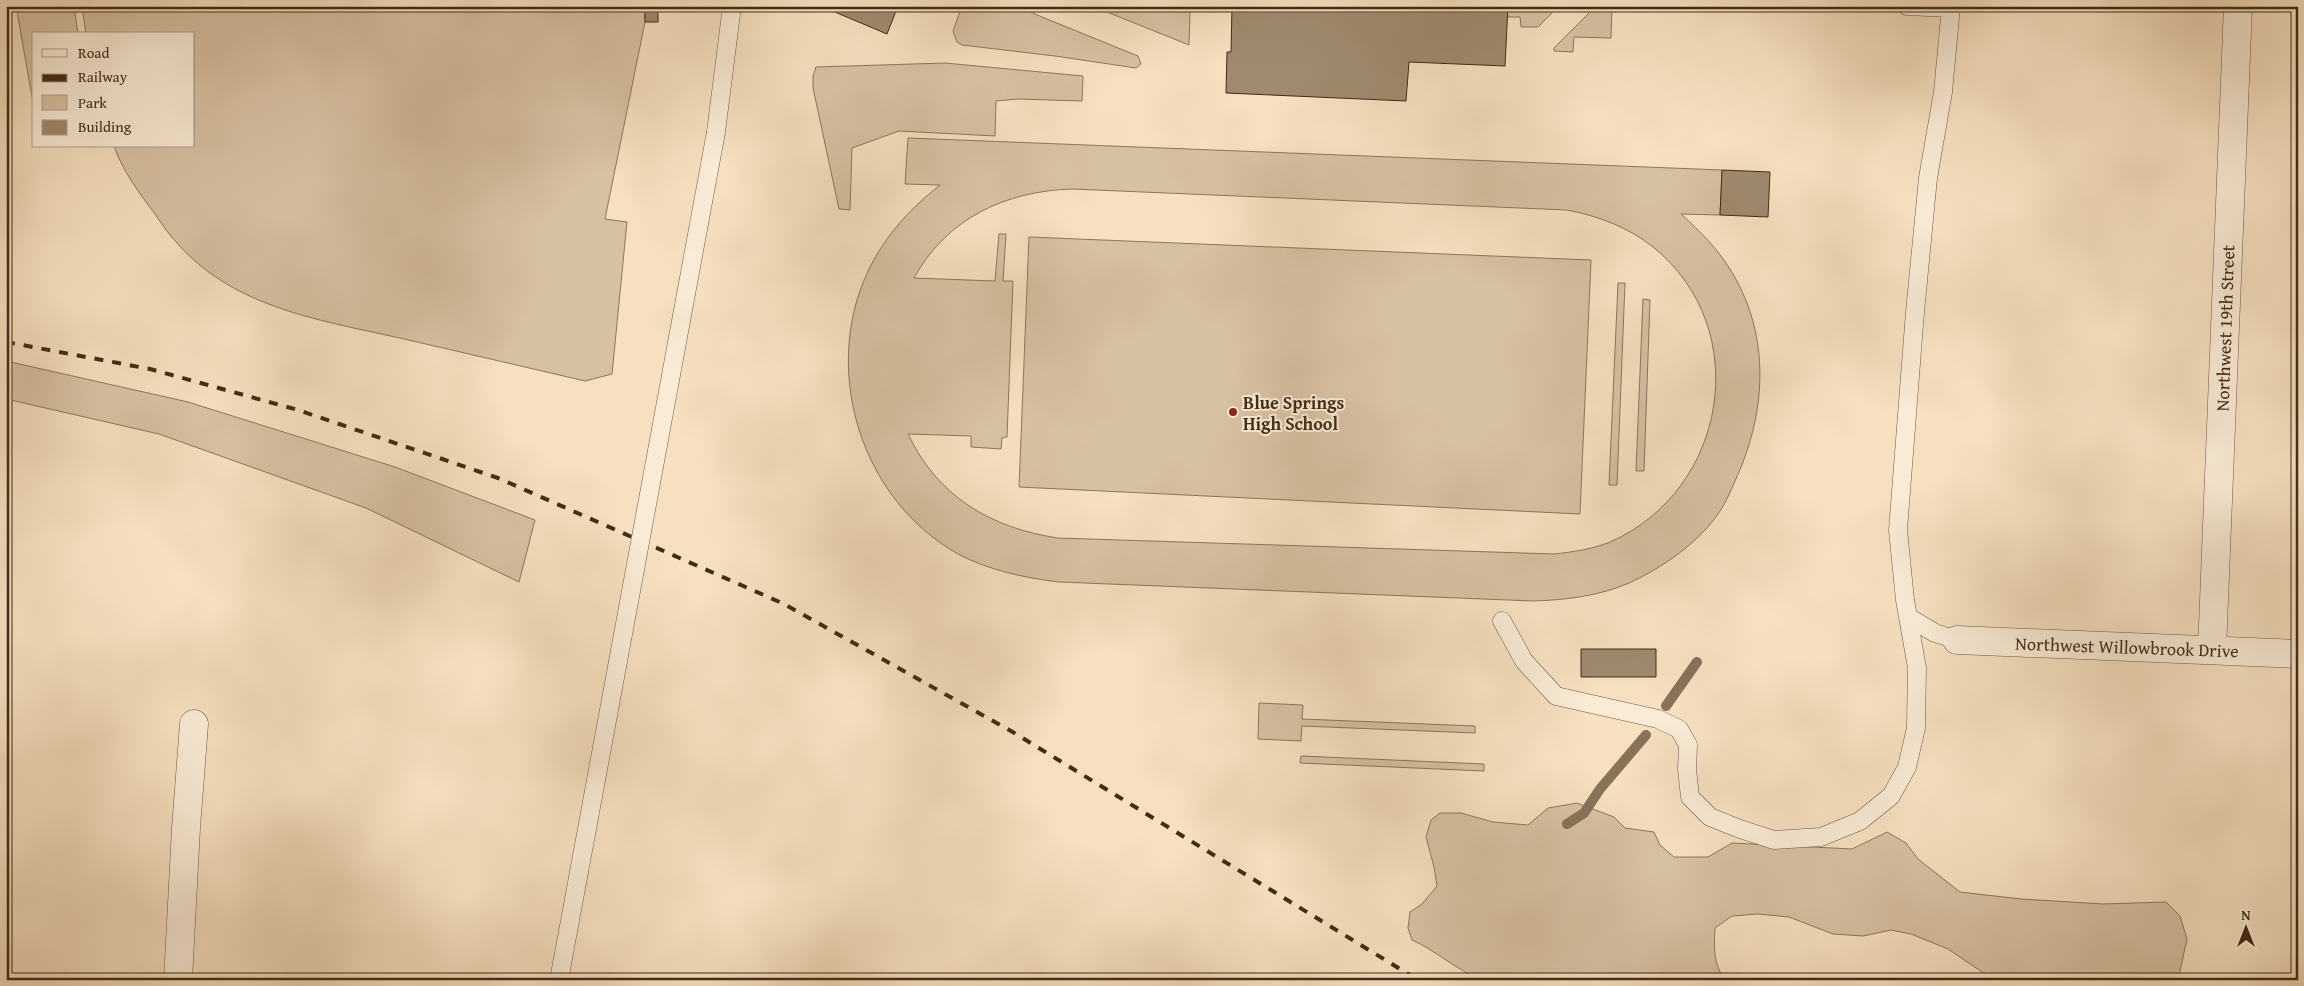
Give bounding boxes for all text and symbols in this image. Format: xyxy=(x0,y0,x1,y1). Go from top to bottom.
legend xyxy=(32,32,195,148)
text: Road xyxy=(78,42,109,63)
text: Railway xyxy=(78,66,128,87)
text: Park xyxy=(78,92,107,113)
text: Building xyxy=(78,116,132,137)
street label: Northwest 19th Street xyxy=(2209,244,2241,412)
place label: Blue Springs High School xyxy=(1243,389,1344,437)
marker: Blue Springs High School xyxy=(1227,406,1239,418)
street label: Northwest Willowbrook Drive xyxy=(2015,630,2239,664)
north arrow xyxy=(2222,904,2272,954)
text: N xyxy=(2241,905,2251,925)

